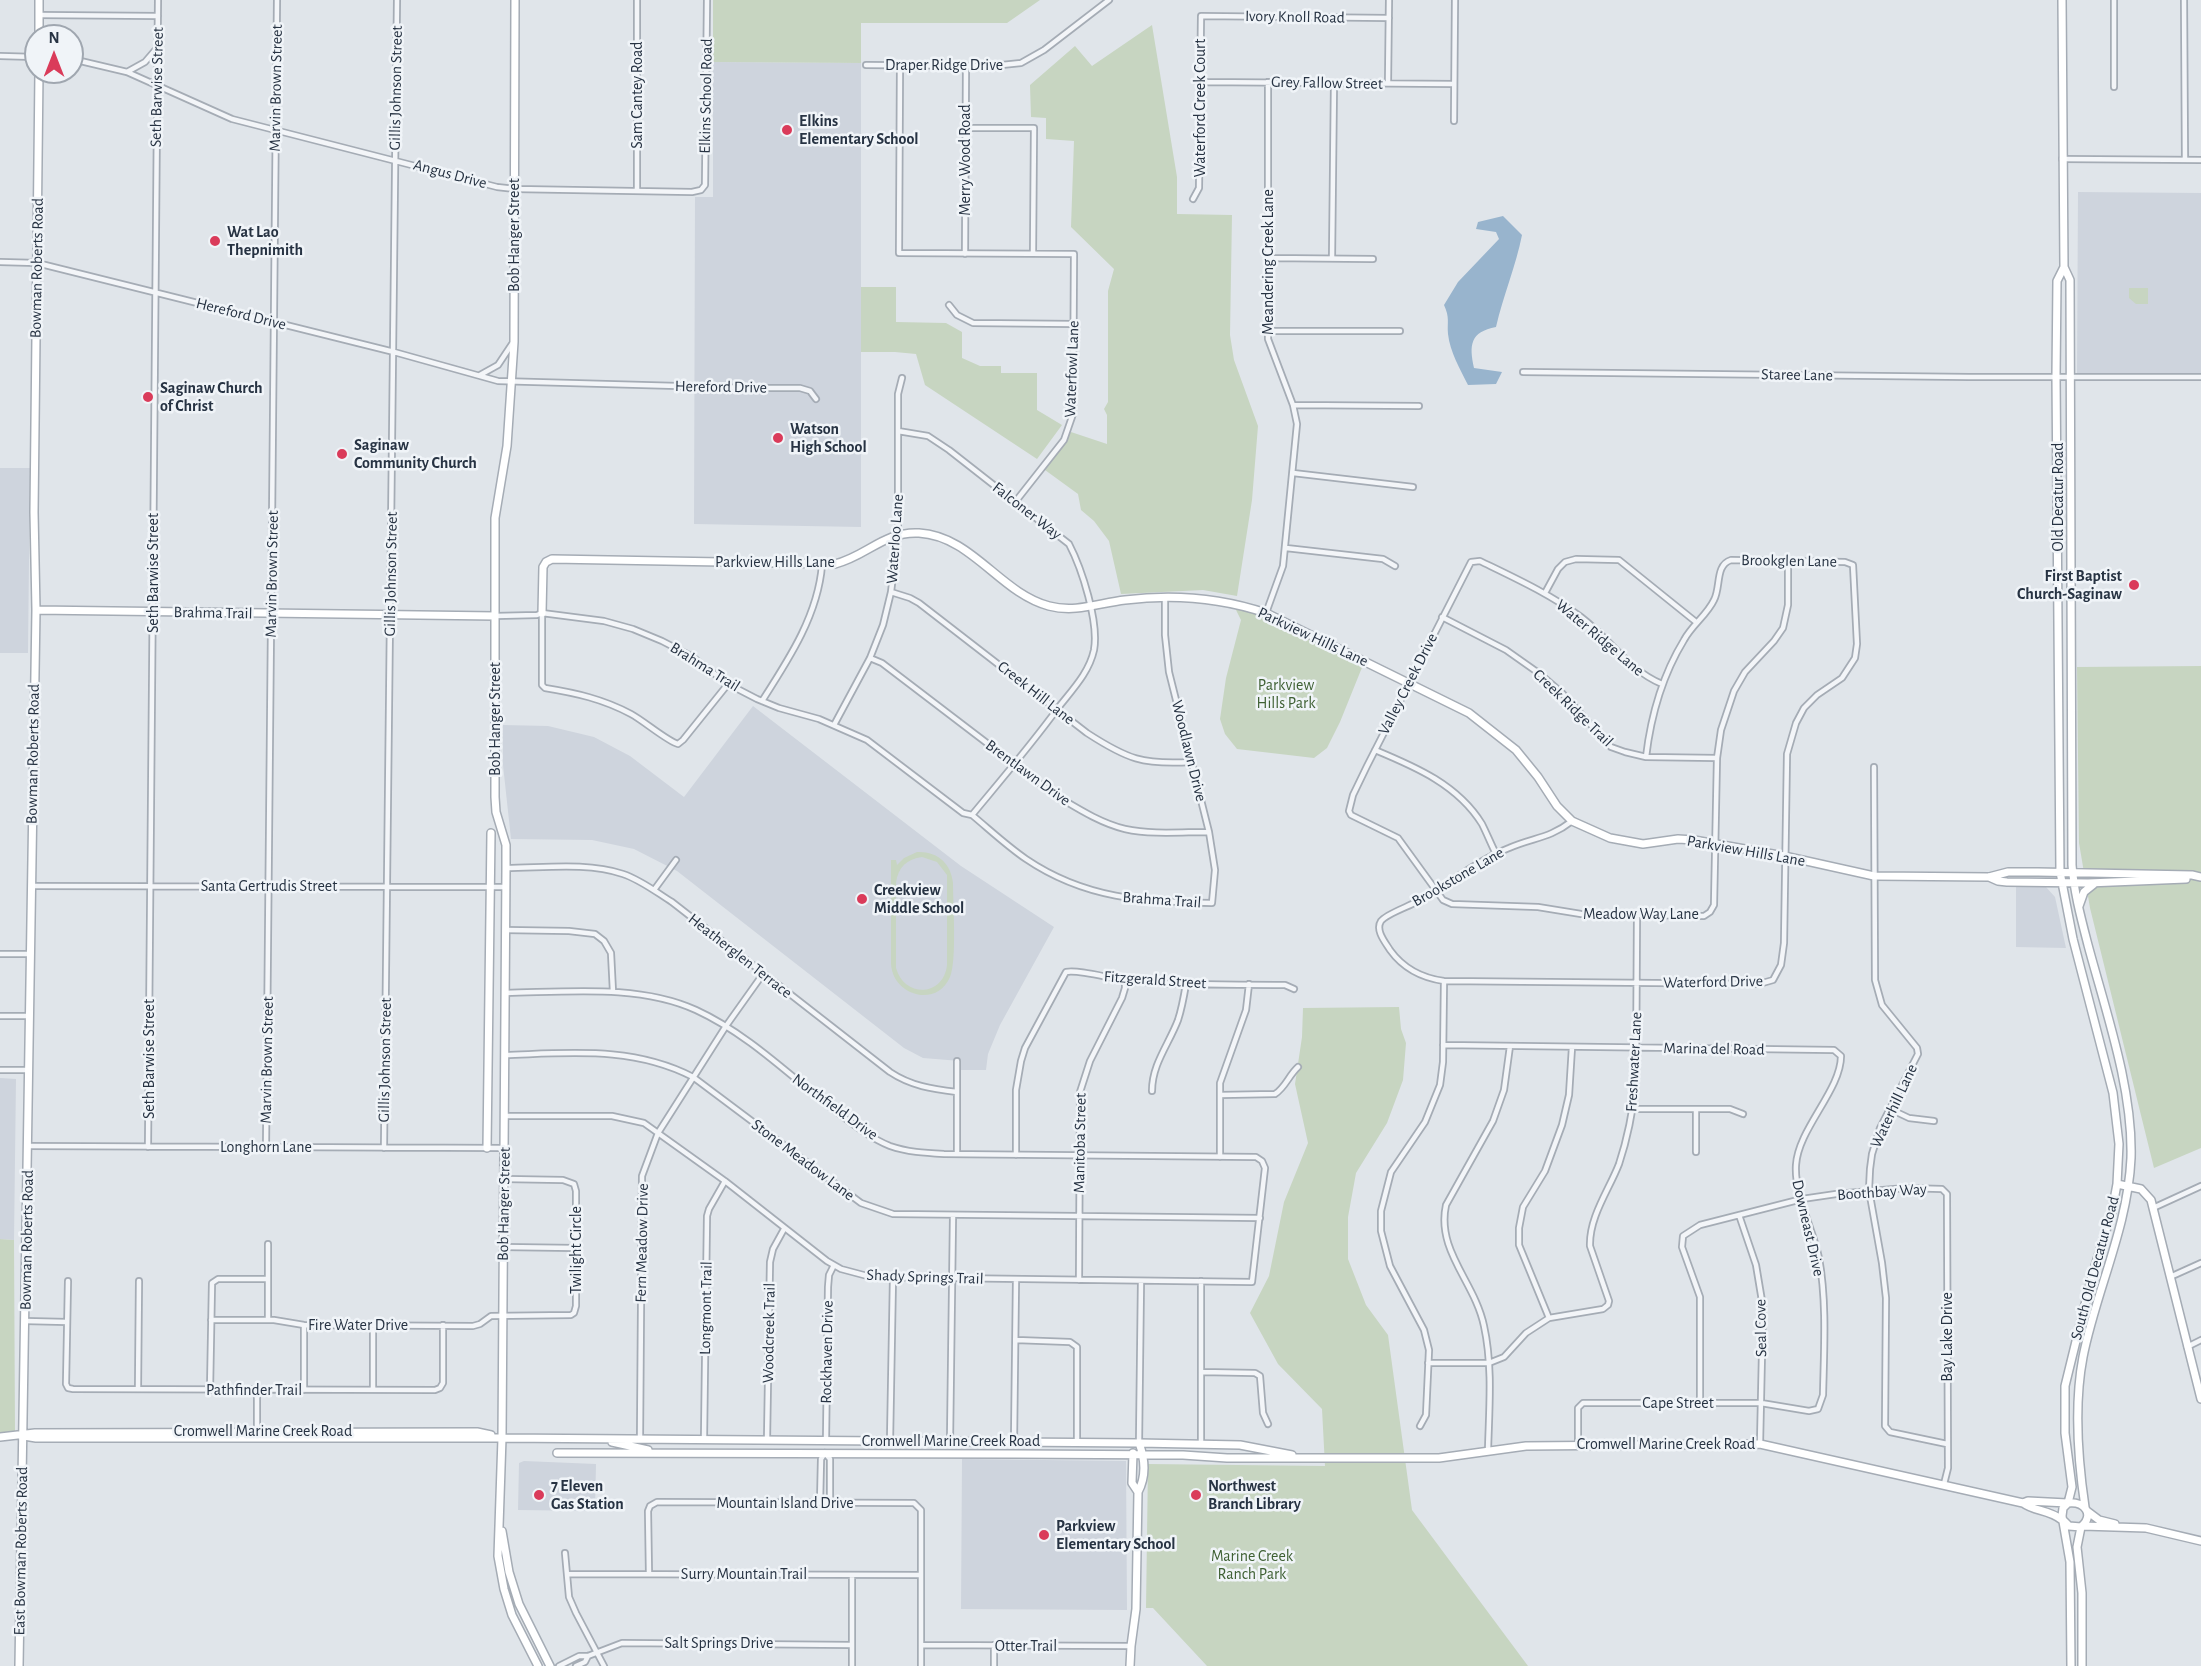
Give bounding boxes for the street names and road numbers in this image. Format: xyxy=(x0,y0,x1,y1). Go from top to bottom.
street label: Ivory Knoll Road xyxy=(1245,7,1345,27)
street label: Marvin Brown Street xyxy=(265,24,287,152)
street label: Gillis Johnson Street xyxy=(385,25,407,151)
street label: Seth Barwise Street xyxy=(146,27,168,147)
street label: Elkins School Road xyxy=(695,38,717,154)
street label: Waterford Creek Court xyxy=(1190,39,1210,177)
street label: Sam Cantey Road xyxy=(627,41,647,149)
street label: Draper Ridge Drive xyxy=(885,55,1003,75)
street label: Grey Fallow Street xyxy=(1271,72,1383,94)
street label: Merry Wood Road xyxy=(955,104,975,216)
street label: Angus Drive xyxy=(411,155,489,193)
street label: Bob Hanger Street xyxy=(504,178,524,292)
street label: Meandering Creek Lane xyxy=(1258,189,1278,335)
street label: Bowman Roberts Road xyxy=(26,198,48,338)
street label: Hereford Drive xyxy=(194,294,288,334)
street label: Waterfowl Lane xyxy=(1061,320,1083,418)
street label: Staree Lane xyxy=(1761,365,1833,385)
street label: Hereford Drive xyxy=(675,377,767,397)
street label: Old Decatur Road xyxy=(2048,443,2068,551)
street label: Falconer Way xyxy=(989,478,1065,544)
street label: Waterloo Lane xyxy=(882,493,908,585)
street label: Marvin Brown Street xyxy=(261,510,283,638)
street label: Gillis Johnson Street xyxy=(380,511,402,637)
street label: Seth Barwise Street xyxy=(143,513,163,633)
street label: Brookglen Lane xyxy=(1741,551,1837,571)
street label: Parkview Hills Lane xyxy=(715,552,835,572)
street label: Water Ridge Lane xyxy=(1552,596,1648,680)
street label: Brahma Trail xyxy=(173,603,253,623)
street label: Parkview Hills Lane xyxy=(1255,603,1371,671)
street label: Valley Creek Drive xyxy=(1374,630,1442,738)
street label: Brahma Trail xyxy=(666,638,744,696)
street label: Creek Hill Lane xyxy=(994,657,1078,729)
street label: Bob Hanger Street xyxy=(485,662,505,776)
street label: Creek Ridge Trail xyxy=(1529,665,1617,751)
street label: Bowman Roberts Road xyxy=(22,684,44,824)
street label: Woodlawn Drive xyxy=(1167,698,1211,804)
street label: Brentlawn Drive xyxy=(982,736,1074,810)
street label: Parkview Hills Lane xyxy=(1685,831,1807,871)
street label: Brookstone Lane xyxy=(1409,843,1507,911)
street label: Santa Gertrudis Street xyxy=(201,876,337,896)
street label: Brahma Trail xyxy=(1122,888,1202,912)
street label: Meadow Way Lane xyxy=(1583,904,1699,924)
street label: Heatherglen Terrace xyxy=(684,909,796,1003)
street label: Fitzgerald Street xyxy=(1103,967,1207,993)
street label: Waterford Drive xyxy=(1663,972,1763,992)
street label: Marvin Brown Street xyxy=(256,996,278,1124)
street label: Gillis Johnson Street xyxy=(374,997,396,1123)
street label: Seth Barwise Street xyxy=(139,999,159,1119)
street label: Freshwater Lane xyxy=(1622,1011,1646,1113)
street label: Marina del Road xyxy=(1663,1039,1765,1059)
street label: Waterhill Lane xyxy=(1866,1061,1922,1151)
street label: Northfield Drive xyxy=(788,1070,882,1144)
street label: Manitoba Street xyxy=(1070,1093,1090,1193)
street label: Stone Meadow Lane xyxy=(748,1115,858,1205)
street label: Longhorn Lane xyxy=(220,1137,312,1157)
street label: Bob Hanger Street xyxy=(493,1147,515,1261)
street label: Bowman Roberts Road xyxy=(16,1170,38,1310)
street label: Downeast Drive xyxy=(1788,1178,1828,1278)
street label: Boothbay Way xyxy=(1836,1179,1928,1205)
street label: Fern Meadow Drive xyxy=(631,1183,653,1303)
street label: South Old Decatur Road xyxy=(2067,1194,2123,1342)
street label: Twilight Circle xyxy=(566,1206,586,1294)
street label: Longmont Trail xyxy=(696,1261,716,1355)
street label: Shady Springs Trail xyxy=(866,1265,984,1289)
street label: Woodcreek Trail xyxy=(759,1283,779,1383)
street label: Bay Lake Drive xyxy=(1937,1292,1957,1382)
street label: Seal Cove xyxy=(1751,1299,1771,1357)
street label: Rockhaven Drive xyxy=(817,1300,837,1404)
street label: Fire Water Drive xyxy=(308,1315,408,1335)
street label: Pathfinder Trail xyxy=(206,1380,302,1400)
street label: Cape Street xyxy=(1642,1393,1714,1413)
street label: Cromwell Marine Creek Road xyxy=(174,1421,352,1441)
street label: Cromwell Marine Creek Road xyxy=(862,1431,1040,1451)
street label: Cromwell Marine Creek Road xyxy=(1577,1434,1755,1454)
street label: East Bowman Roberts Road xyxy=(10,1467,32,1635)
street label: Mountain Island Drive xyxy=(716,1493,854,1513)
street label: Surry Mountain Trail xyxy=(681,1564,807,1584)
street label: Salt Springs Drive xyxy=(665,1633,773,1653)
street label: Otter Trail xyxy=(995,1636,1057,1656)

